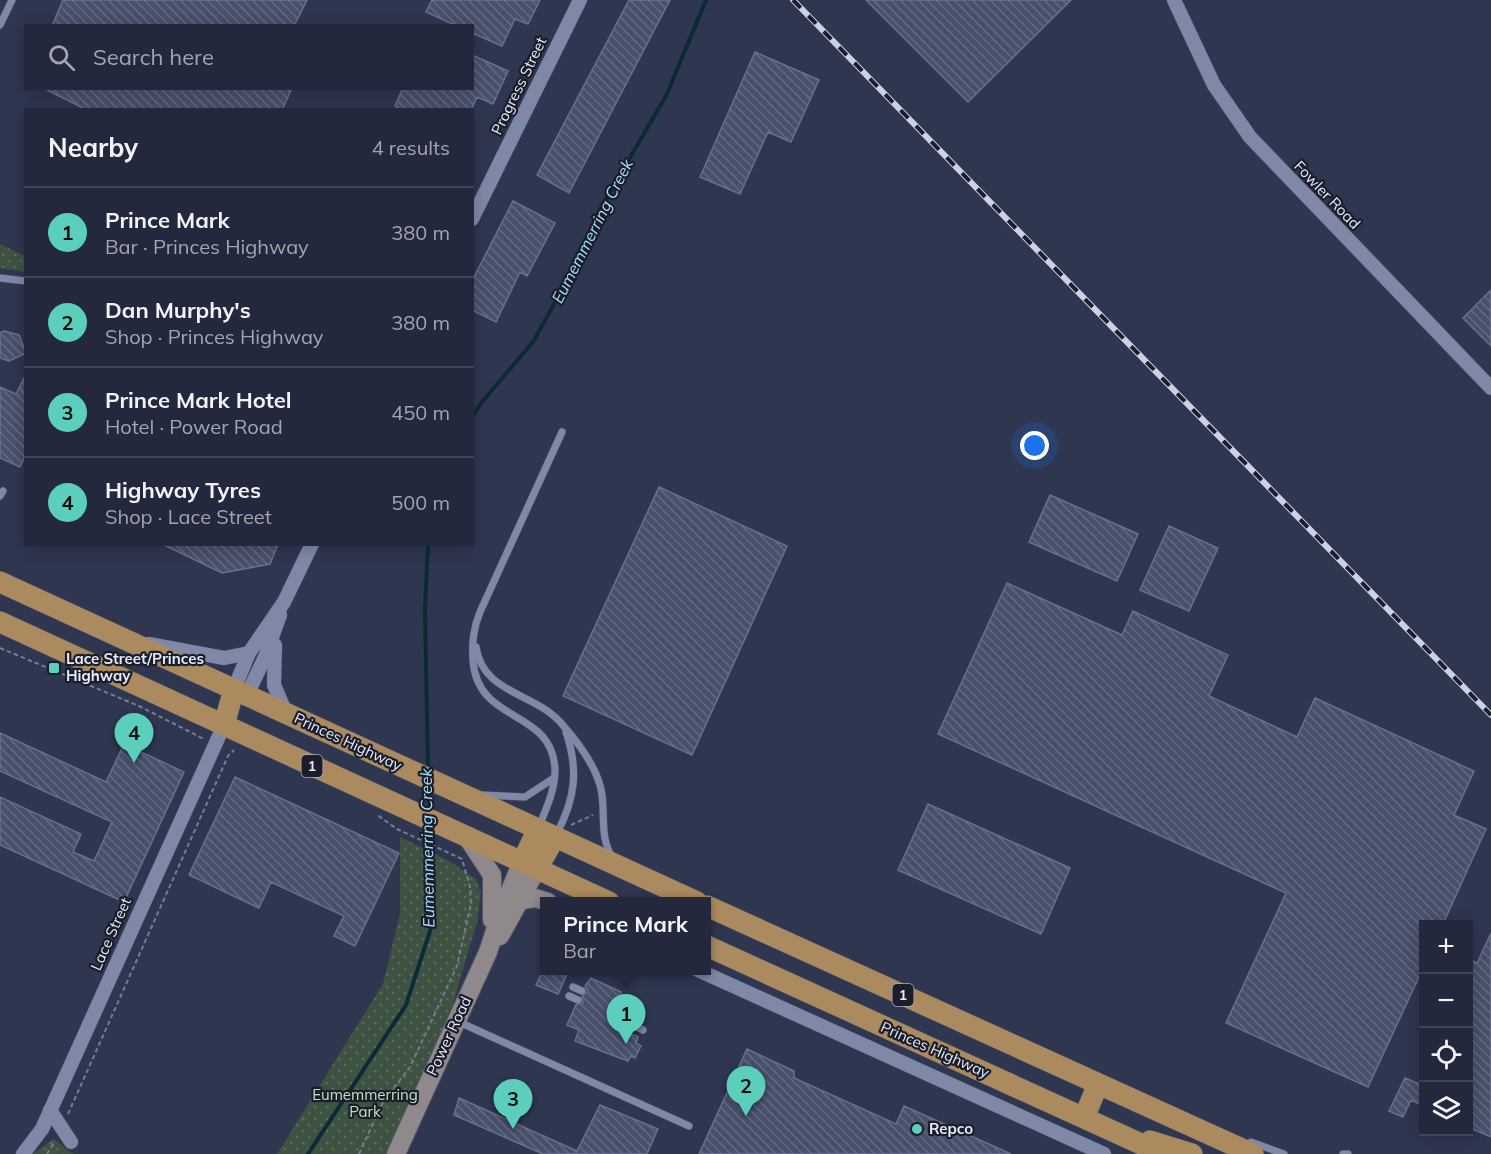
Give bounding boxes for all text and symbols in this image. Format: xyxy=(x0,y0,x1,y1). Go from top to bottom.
search box xyxy=(24,24,474,90)
street label: Progress Street xyxy=(487,34,550,138)
icon: search xyxy=(45,41,78,74)
text: Search here xyxy=(93,43,214,71)
text: Nearby xyxy=(48,131,138,164)
text: 4 results xyxy=(372,135,450,160)
water label: Eumemmerring Creek xyxy=(547,155,637,306)
street label: Fowler Road xyxy=(1290,157,1365,233)
text: Prince Mark xyxy=(105,206,230,234)
text: 1 xyxy=(62,220,74,245)
text: 380 m xyxy=(391,220,450,245)
text: Bar · Princes Highway xyxy=(105,234,309,259)
text: Dan Murphy's xyxy=(105,296,251,324)
text: 2 xyxy=(62,310,74,335)
text: 380 m xyxy=(391,310,450,335)
text: Shop · Princes Highway xyxy=(105,324,323,349)
text: Prince Mark Hotel xyxy=(105,386,292,414)
text: 3 xyxy=(62,400,74,425)
text: 450 m xyxy=(391,400,450,425)
text: Hotel · Power Road xyxy=(105,414,283,439)
your location xyxy=(1020,431,1049,460)
text: Highway Tyres xyxy=(105,476,261,504)
text: 4 xyxy=(62,490,74,515)
text: 500 m xyxy=(391,490,450,515)
text: Shop · Lace Street xyxy=(105,504,272,529)
place label: Lace Street/Princes Highway xyxy=(66,649,204,685)
marker: Lace Street/Princes Highway xyxy=(47,661,61,675)
street label: Princes Highway xyxy=(291,708,405,775)
pin: 4 xyxy=(114,714,154,763)
road number: 1 xyxy=(302,755,322,777)
water label: Eumemmerring Creek xyxy=(416,768,438,928)
street label: Lace Street xyxy=(86,894,135,973)
popup xyxy=(540,897,711,975)
text: Prince Mark xyxy=(563,910,688,938)
map controls xyxy=(1419,920,1473,1136)
button: + xyxy=(1419,920,1473,974)
text: Bar xyxy=(563,938,596,963)
button: − xyxy=(1419,974,1473,1028)
road number: 1 xyxy=(892,984,914,1006)
street label: Power Road xyxy=(422,993,475,1078)
pin: 1 xyxy=(606,994,646,1044)
street label: Princes Highway xyxy=(878,1017,992,1082)
button: locate xyxy=(1419,1028,1473,1082)
pin: 2 xyxy=(726,1066,766,1116)
pin: 3 xyxy=(494,1080,532,1129)
button: layers xyxy=(1419,1082,1473,1136)
park label: Eumemmerring Park xyxy=(312,1085,418,1121)
place label: Repco xyxy=(929,1119,973,1138)
marker: Repco xyxy=(910,1122,924,1136)

